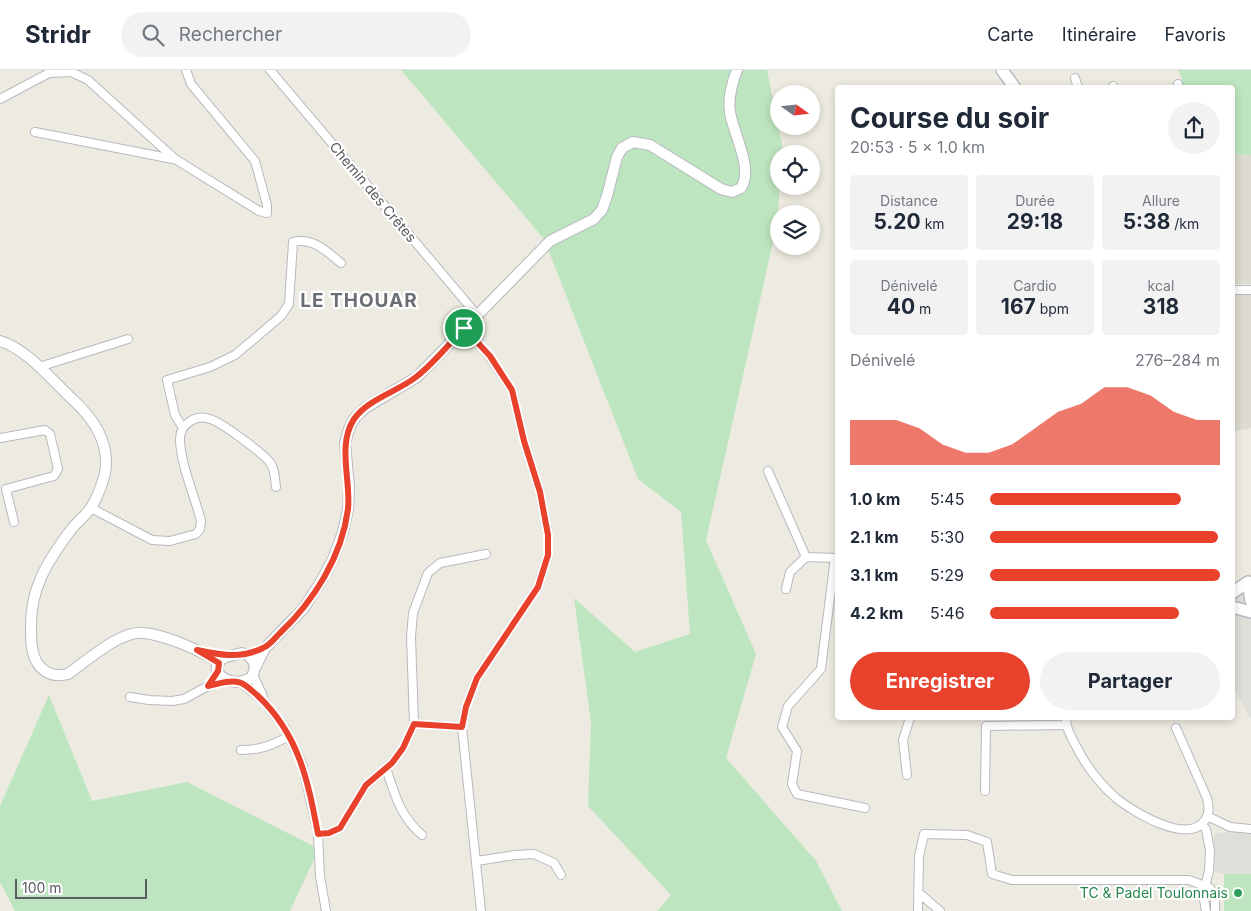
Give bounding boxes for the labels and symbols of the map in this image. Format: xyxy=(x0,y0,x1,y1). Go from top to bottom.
north arrow xyxy=(770,85,820,135)
street label: Chemin des Crêtes xyxy=(326,138,420,245)
district label: LE THOUAR xyxy=(300,289,418,312)
pin xyxy=(443,307,485,349)
scale bar xyxy=(15,876,148,899)
place label: TC & Padel Toulonnais xyxy=(1080,884,1228,901)
marker: TC & Padel Toulonnais xyxy=(1232,887,1244,899)

